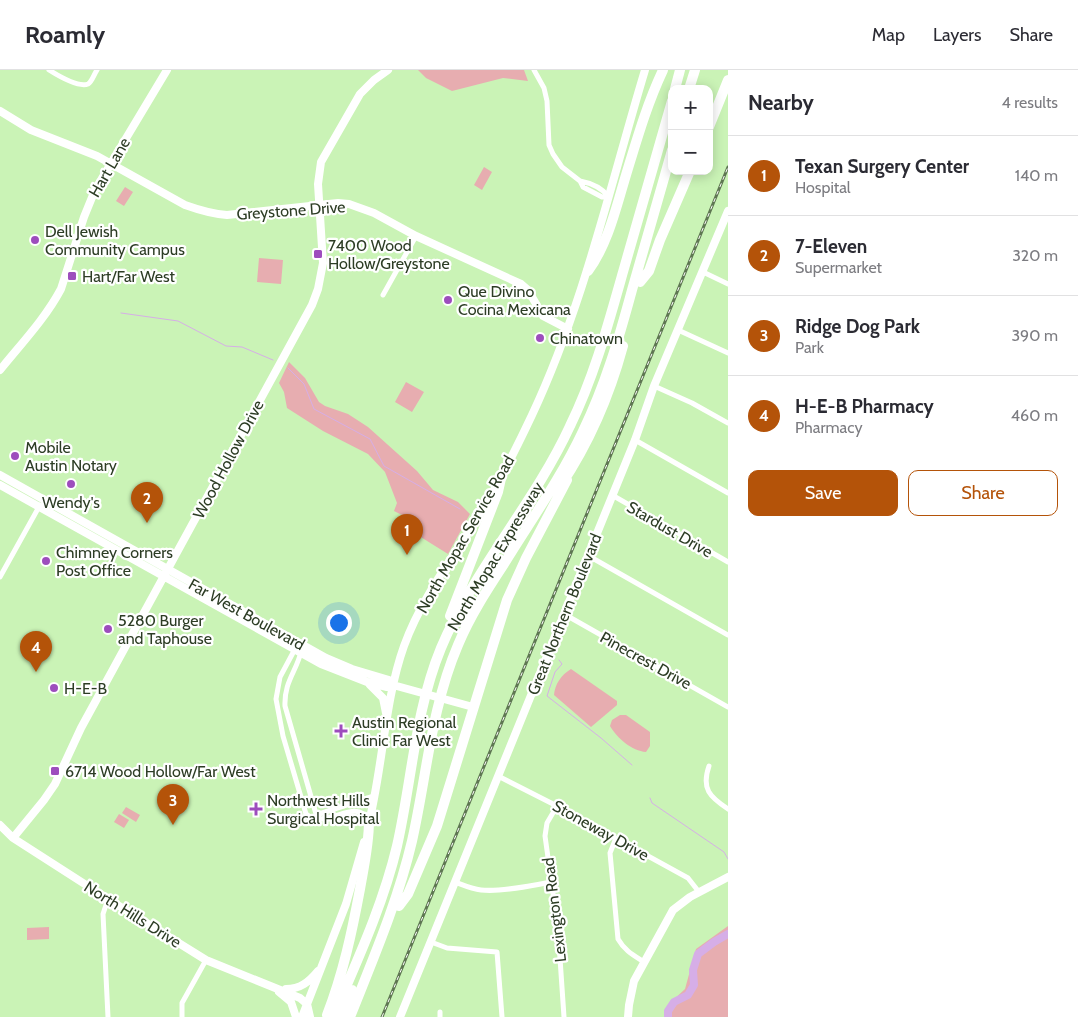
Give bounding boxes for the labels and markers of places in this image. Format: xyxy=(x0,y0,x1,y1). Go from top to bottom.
place label: Dell Jewish Community Campus xyxy=(45,222,185,259)
marker: Dell Jewish Community Campus xyxy=(29,234,41,246)
place label: 7400 Wood Hollow/Greystone xyxy=(328,236,450,273)
marker: 7400 Wood Hollow/Greystone xyxy=(312,248,324,260)
place label: Hart/Far West xyxy=(82,267,176,286)
marker: Hart/Far West xyxy=(66,270,78,282)
place label: Que Divino Cocina Mexicana xyxy=(458,282,571,319)
marker: Que Divino Cocina Mexicana xyxy=(442,294,454,306)
place label: Chinatown xyxy=(550,329,623,348)
marker: Chinatown xyxy=(534,332,546,344)
place label: Mobile Austin Notary xyxy=(25,438,117,475)
marker: Mobile Austin Notary xyxy=(9,450,21,462)
marker: Wendy's xyxy=(65,478,77,490)
pin: 2 xyxy=(131,482,163,523)
place label: Wendy's xyxy=(42,493,100,512)
pin: 1 xyxy=(391,514,423,555)
place label: Chimney Corners Post Office xyxy=(56,543,173,580)
marker: Chimney Corners Post Office xyxy=(40,555,52,567)
place label: 5280 Burger and Taphouse xyxy=(118,611,212,648)
marker: 5280 Burger and Taphouse xyxy=(102,623,114,635)
pin: 4 xyxy=(20,631,52,672)
place label: H-E-B xyxy=(64,679,108,698)
marker: H-E-B xyxy=(48,682,60,694)
place label: Austin Regional Clinic Far West xyxy=(352,713,457,750)
marker: Austin Regional Clinic Far West xyxy=(334,724,348,738)
place label: 6714 Wood Hollow/Far West xyxy=(65,762,256,781)
marker: 6714 Wood Hollow/Far West xyxy=(49,765,61,777)
pin: 3 xyxy=(157,784,189,825)
place label: Northwest Hills Surgical Hospital xyxy=(267,791,379,828)
marker: Northwest Hills Surgical Hospital xyxy=(249,802,263,816)

